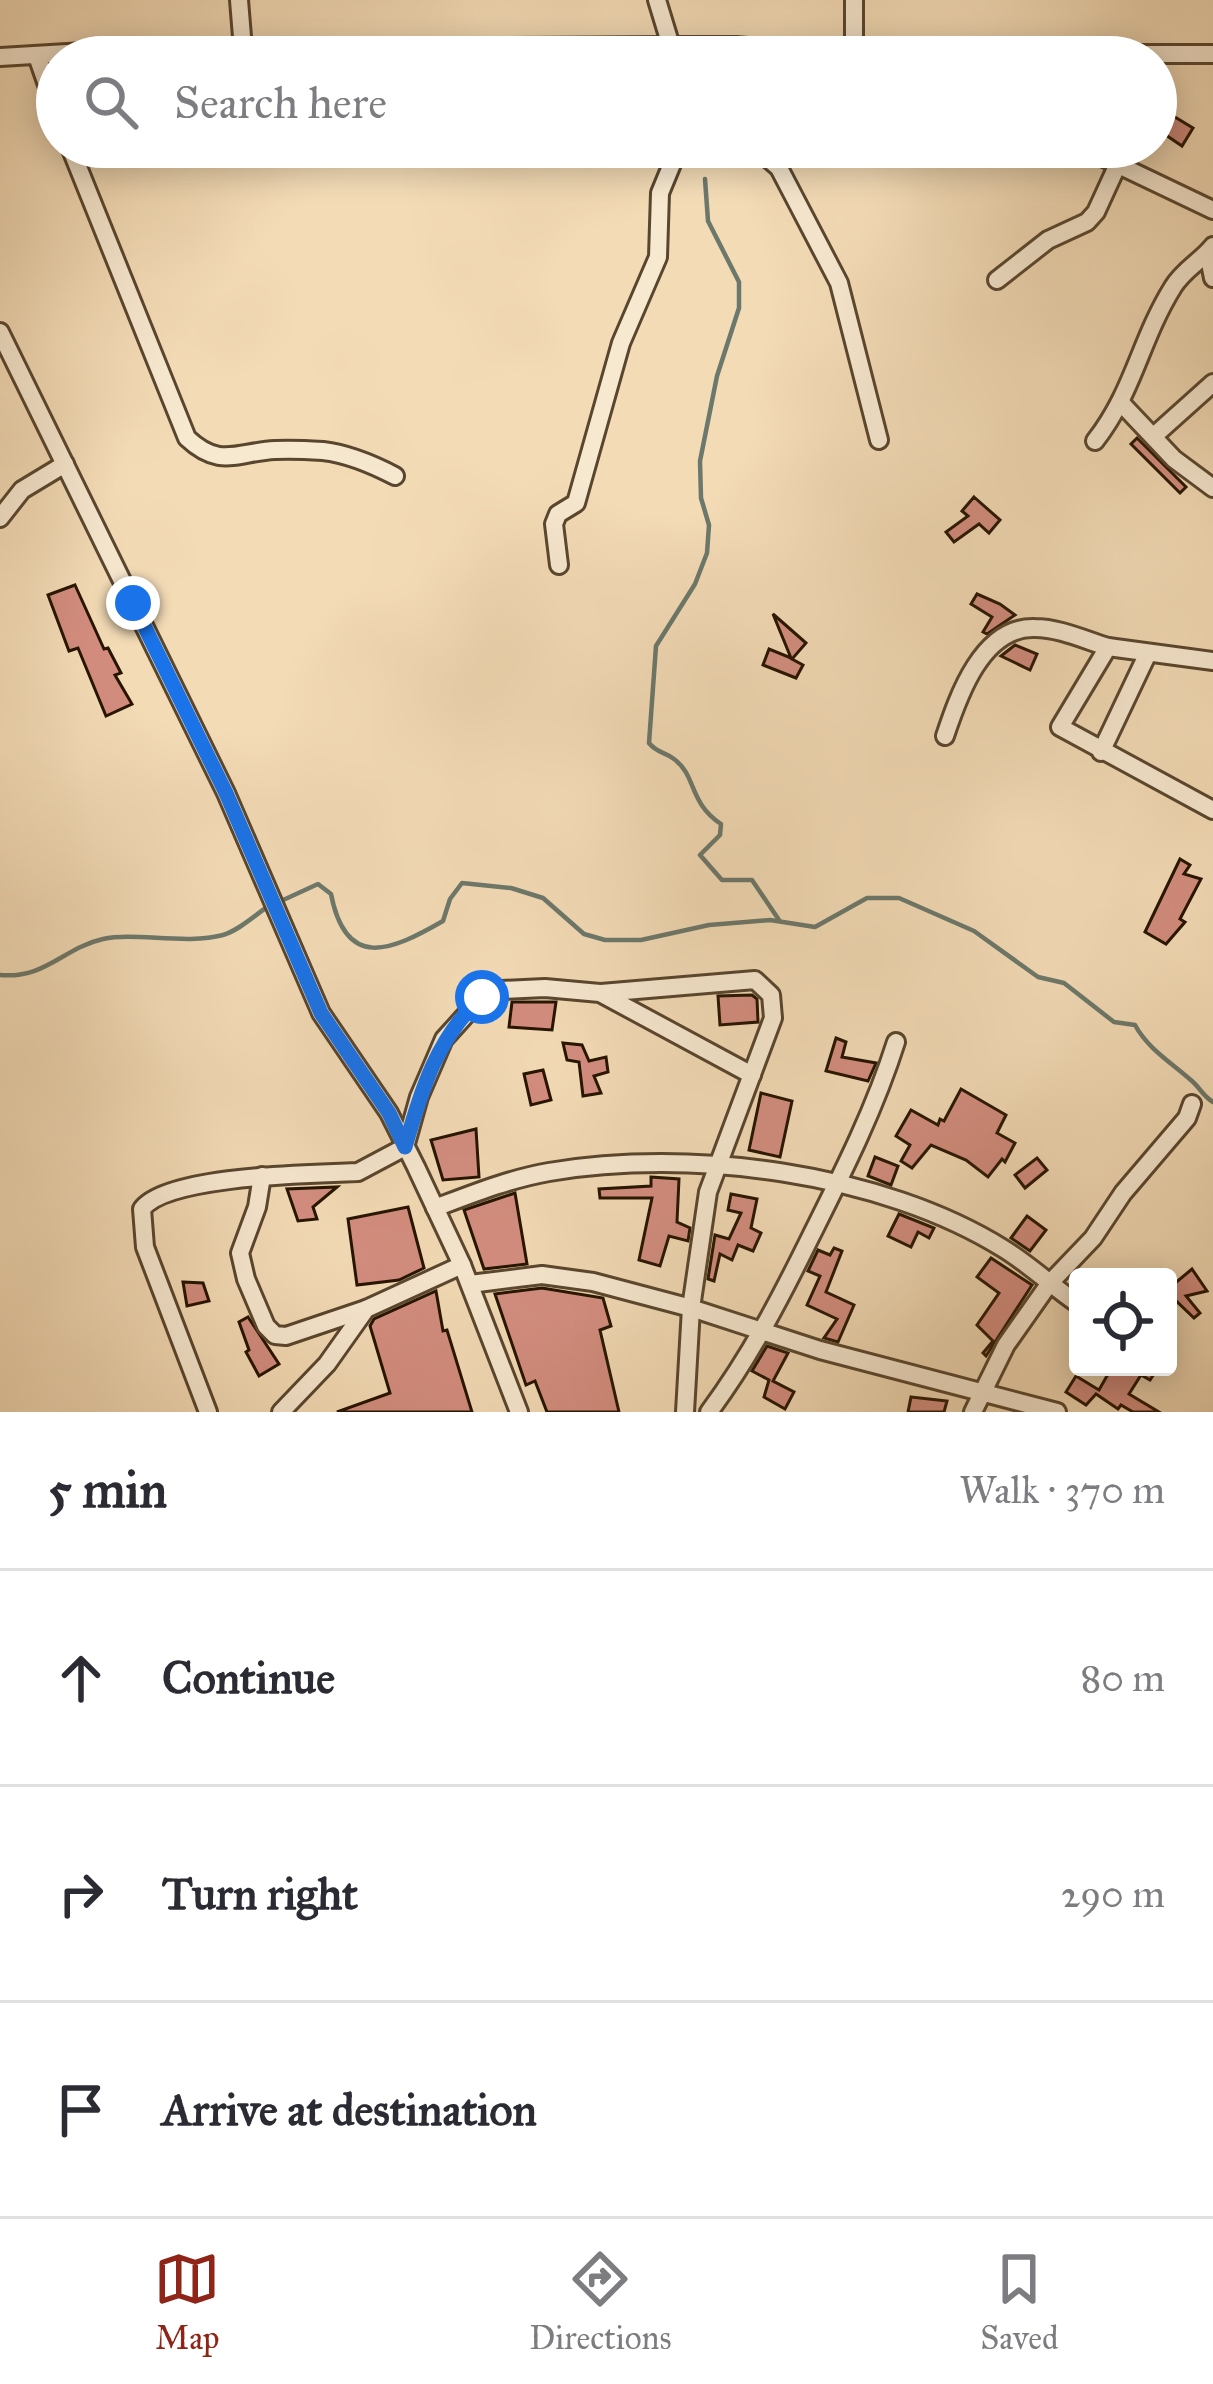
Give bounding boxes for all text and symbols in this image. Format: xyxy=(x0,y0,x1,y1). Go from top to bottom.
search box xyxy=(36,36,1177,168)
icon: search xyxy=(78,69,144,135)
text: Search here xyxy=(174,75,387,130)
route end xyxy=(106,576,160,630)
route start xyxy=(455,970,509,1024)
map controls xyxy=(1069,1268,1177,1376)
button: locate xyxy=(1069,1268,1177,1376)
text: 5 min xyxy=(48,1459,167,1521)
text: Walk · 370 m xyxy=(959,1466,1165,1514)
icon: ahead xyxy=(48,1645,114,1711)
text: Continue xyxy=(162,1650,335,1705)
text: 80 m xyxy=(1080,1654,1165,1702)
icon: right xyxy=(48,1861,114,1927)
text: Turn right xyxy=(162,1866,358,1921)
text: 290 m xyxy=(1061,1870,1165,1918)
icon: arrive xyxy=(48,2077,114,2143)
text: Arrive at destination xyxy=(162,2082,537,2137)
tab: Map xyxy=(154,2246,220,2358)
tab: Directions xyxy=(529,2246,671,2358)
tab: Saved xyxy=(980,2246,1059,2358)

